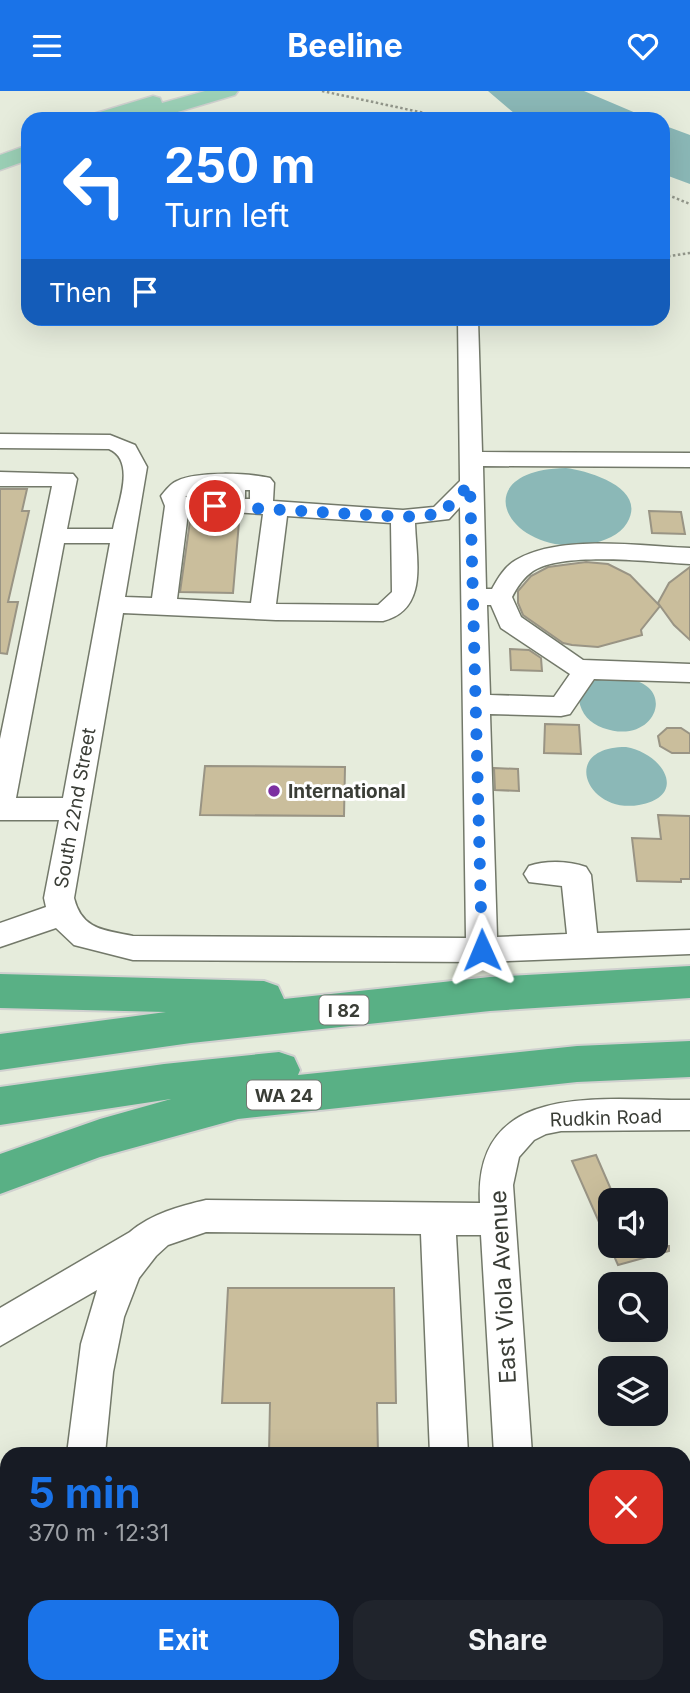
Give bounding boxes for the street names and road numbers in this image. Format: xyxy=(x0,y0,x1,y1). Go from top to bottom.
street label: South 22nd Street xyxy=(50,726,100,890)
road number: I 82 xyxy=(320,995,368,1025)
road number: WA 24 xyxy=(247,1080,321,1109)
street label: Rudkin Road xyxy=(549,1105,663,1131)
street label: East Viola Avenue xyxy=(484,1189,522,1385)

